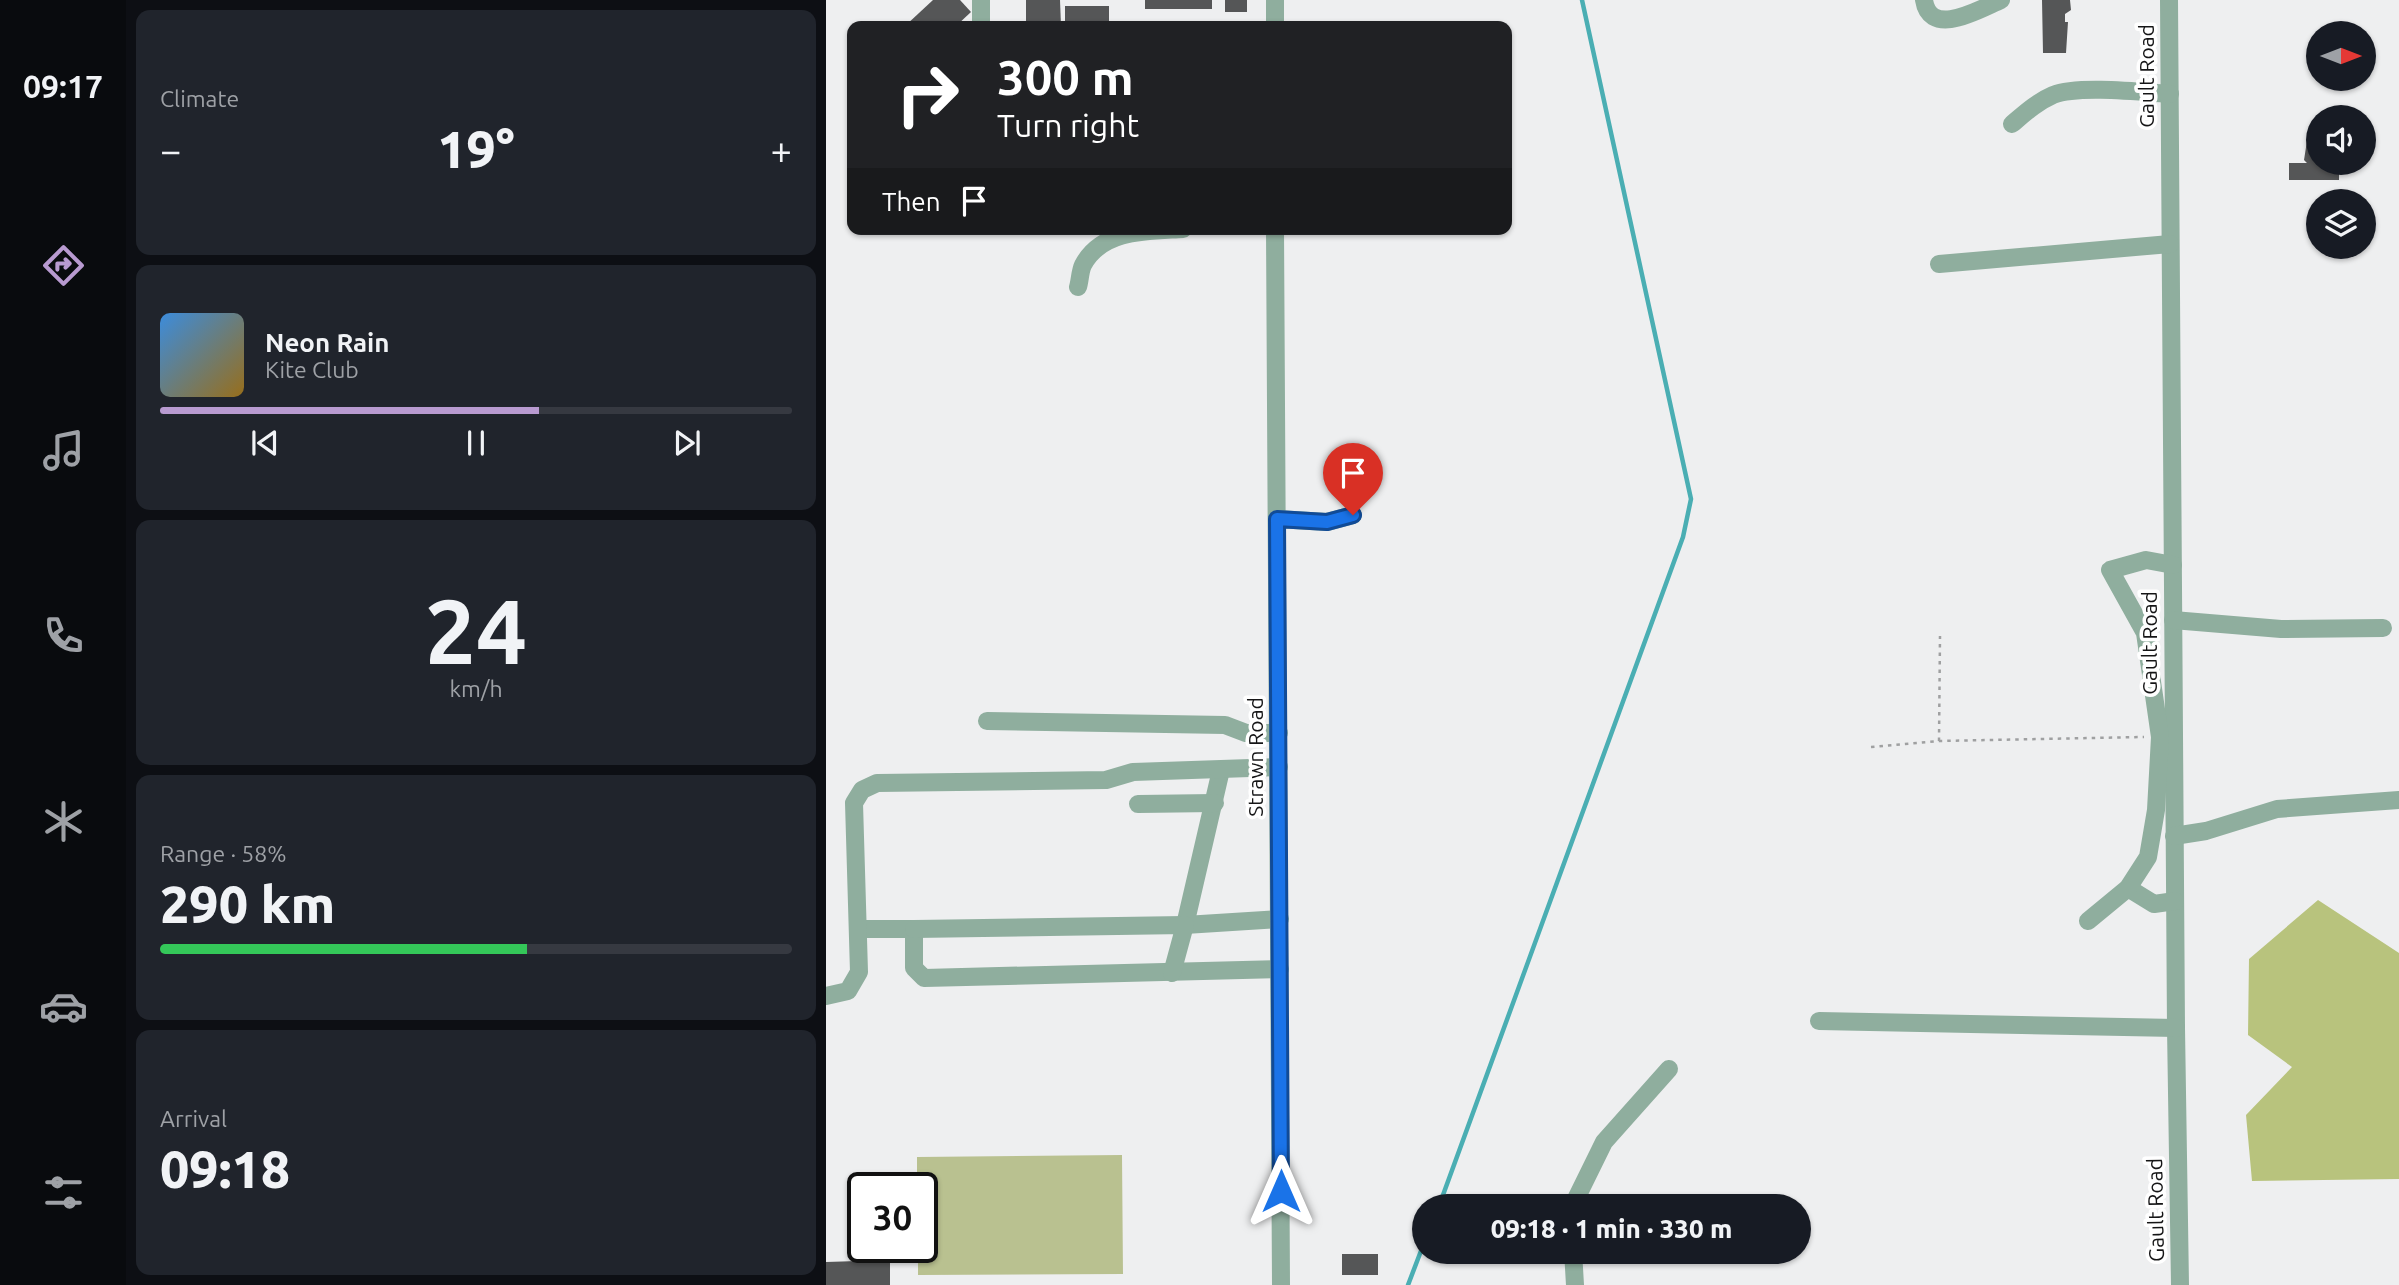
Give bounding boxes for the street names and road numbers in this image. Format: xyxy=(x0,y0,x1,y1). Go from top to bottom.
street label: Gault Road xyxy=(2134,24,2158,128)
street label: Gault Road xyxy=(2137,591,2161,695)
street label: Strawn Road xyxy=(1243,697,1267,817)
street label: Gault Road xyxy=(2142,1158,2168,1262)

